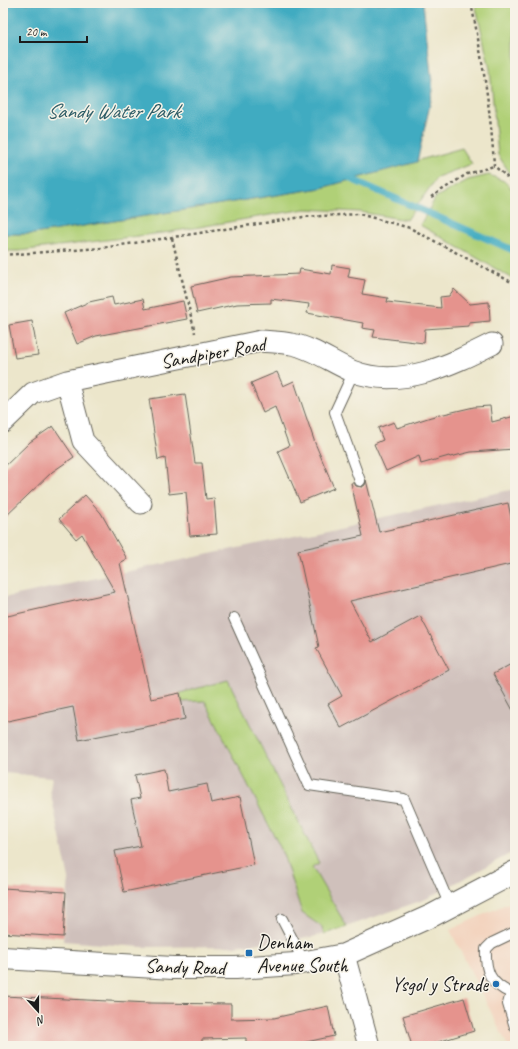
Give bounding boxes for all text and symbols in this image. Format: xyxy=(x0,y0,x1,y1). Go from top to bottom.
scale bar xyxy=(20,18,87,44)
text: 20 m xyxy=(26,24,48,40)
water label: Sandy Water Park xyxy=(47,98,183,124)
street label: Sandpiper Road xyxy=(159,331,270,375)
place label: Denham Avenue South xyxy=(257,930,348,978)
marker: Denham Avenue South xyxy=(244,948,254,958)
street label: Sandy Road xyxy=(145,953,228,981)
place label: Ysgol y Strade xyxy=(392,972,489,997)
marker: Ysgol y Strade xyxy=(491,979,501,989)
north arrow xyxy=(18,991,58,1031)
text: N xyxy=(34,1013,47,1029)

